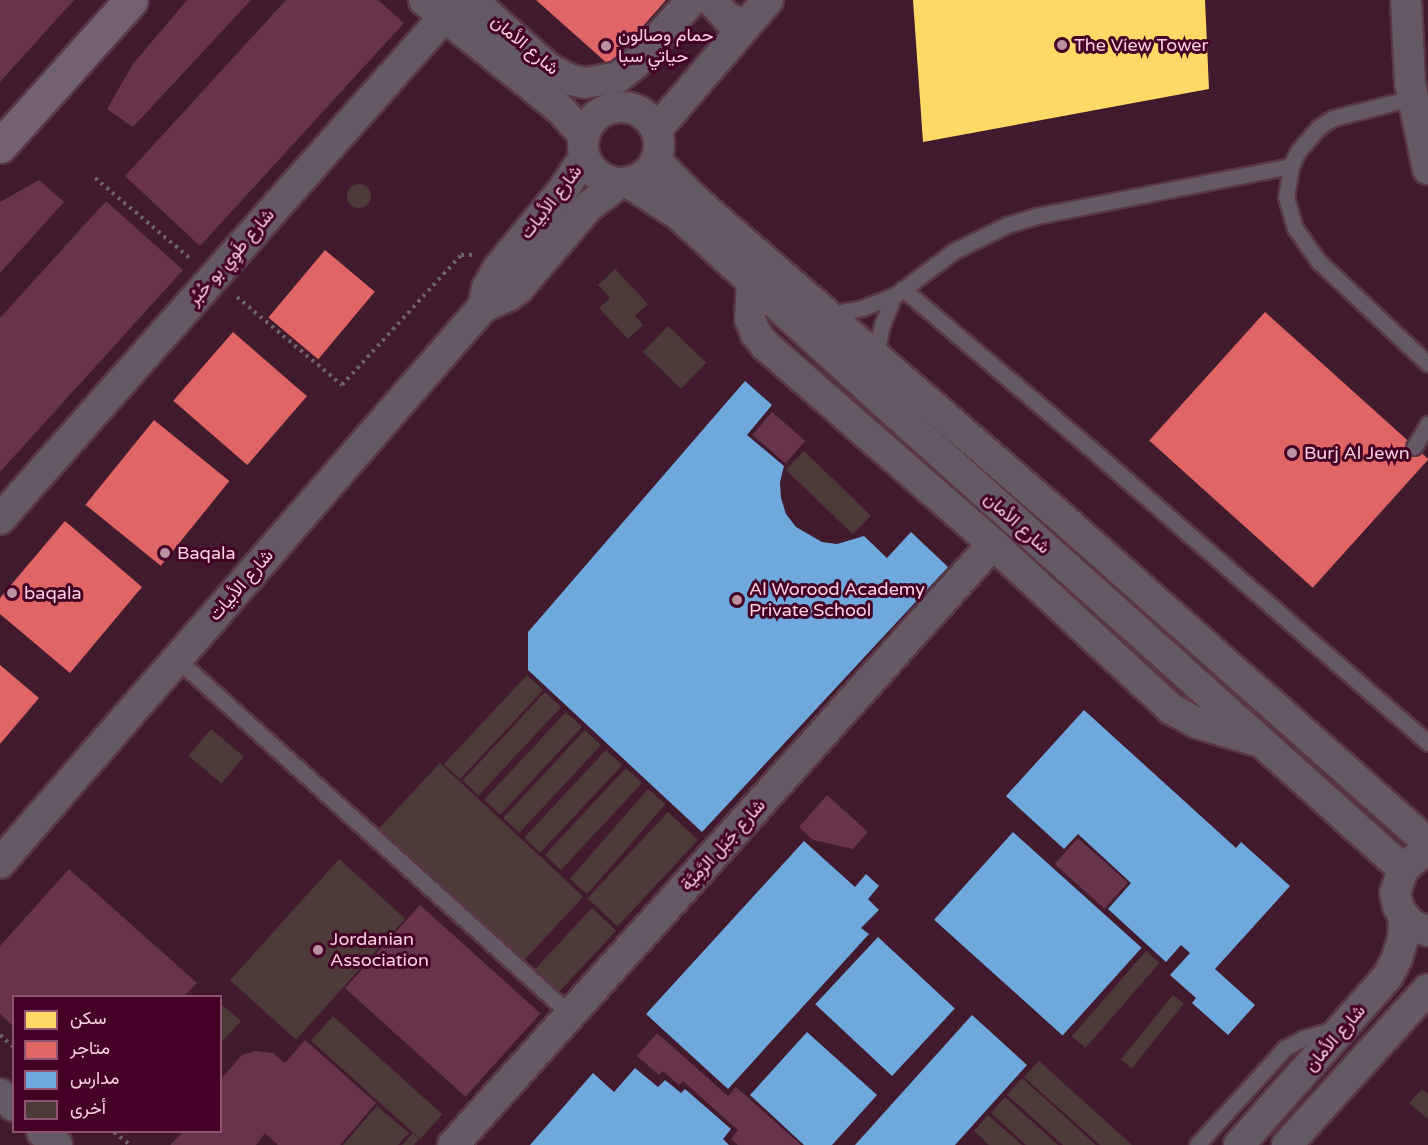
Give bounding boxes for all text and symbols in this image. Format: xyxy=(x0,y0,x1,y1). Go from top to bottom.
street label: شارع الأمان xyxy=(487,10,563,80)
place label: حمام وصالون حياتي سبا xyxy=(618,25,714,68)
place label: The View Tower xyxy=(1074,34,1208,56)
marker: The View Tower xyxy=(1055,38,1069,52)
marker: حمام وصالون حياتي سبا xyxy=(599,39,613,53)
street label: شارع الأبيات xyxy=(516,161,586,243)
street label: شارع طَوِي بو حُبُر xyxy=(183,204,279,310)
place label: Burj Al Jewn xyxy=(1304,442,1410,464)
marker: Burj Al Jewn xyxy=(1285,446,1299,460)
street label: شارع الأمان xyxy=(979,488,1055,558)
place label: Baqala xyxy=(177,542,236,564)
street label: شارع الأبيات xyxy=(204,545,278,625)
marker: Baqala xyxy=(158,546,172,560)
place label: Al Worood Academy Private School xyxy=(749,579,925,622)
place label: baqala xyxy=(24,582,82,604)
marker: baqala xyxy=(5,586,19,600)
marker: Al Worood Academy Private School xyxy=(730,593,744,607)
street label: شارع جَبَل الرَّمِيَّة xyxy=(676,795,770,895)
place label: Jordanian Association xyxy=(330,929,429,972)
marker: Jordanian Association xyxy=(311,943,325,957)
legend xyxy=(12,995,222,1133)
street label: شارع الأمان xyxy=(1300,1000,1370,1076)
text: سكن xyxy=(70,1007,106,1029)
text: متاجر xyxy=(70,1037,110,1059)
text: مدارس xyxy=(70,1067,119,1089)
text: أخرى xyxy=(70,1097,106,1119)

